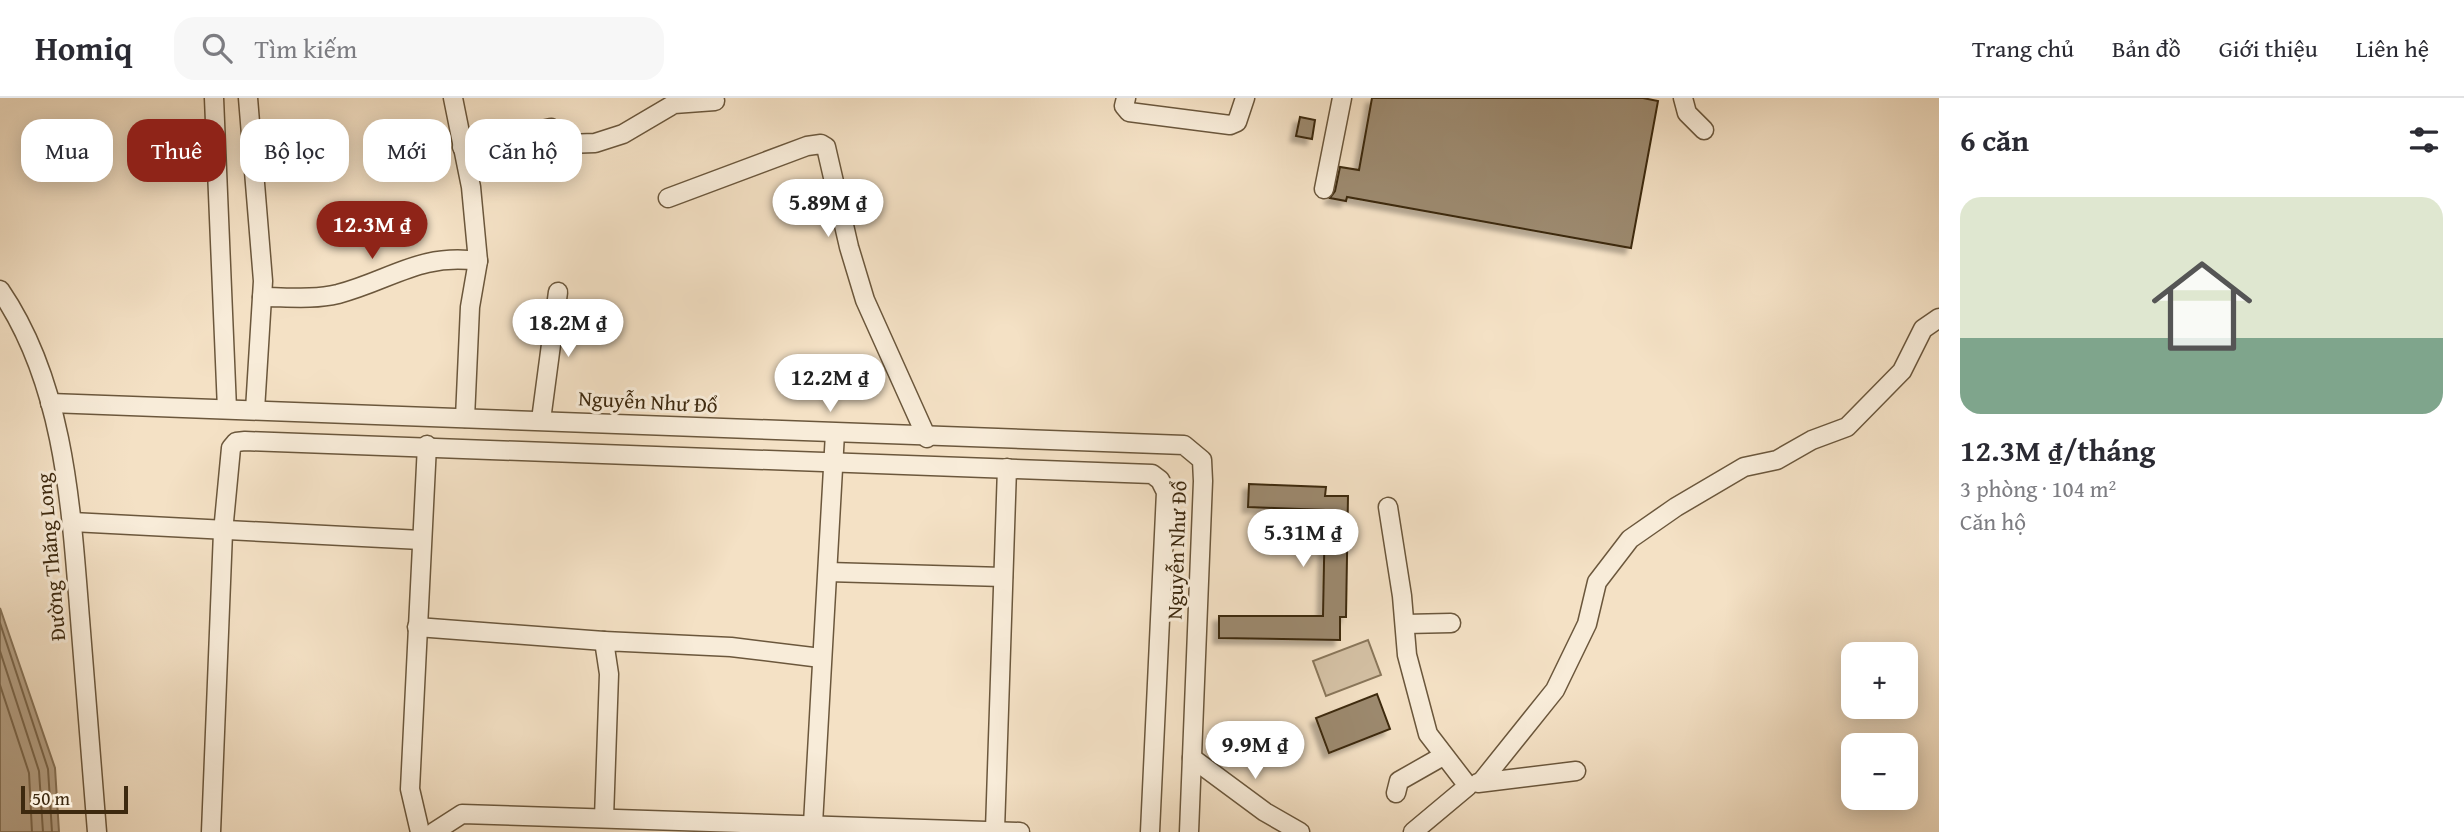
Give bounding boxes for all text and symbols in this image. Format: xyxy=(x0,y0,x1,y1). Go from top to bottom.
search box xyxy=(174,17,664,80)
text: Homiq xyxy=(35,24,132,72)
icon: search xyxy=(198,29,236,67)
text: Tìm kiếm xyxy=(254,29,357,68)
text: Trang chủ xyxy=(1972,31,2074,66)
text: Bản đồ xyxy=(2112,31,2181,66)
text: Giới thiệu xyxy=(2219,31,2318,66)
text: Liên hệ xyxy=(2356,31,2429,66)
text: 6 căn xyxy=(1960,118,2029,162)
chip: Mua xyxy=(21,119,113,182)
chip: Thuê xyxy=(127,119,226,182)
chip: Bộ lọc xyxy=(240,119,349,182)
chip: Mới xyxy=(363,119,451,182)
chip: Căn hộ xyxy=(465,119,582,182)
icon: filters xyxy=(2405,121,2443,159)
pin: 5.89M ₫ xyxy=(763,180,893,239)
text: 5.89M ₫ xyxy=(788,185,868,218)
pin: 12.3M ₫ xyxy=(307,202,437,261)
text: 12.3M ₫ xyxy=(332,207,412,240)
icon: home xyxy=(2139,243,2265,369)
pin: 18.2M ₫ xyxy=(503,300,633,359)
text: 18.2M ₫ xyxy=(528,305,608,338)
pin: 12.2M ₫ xyxy=(765,354,895,414)
text: 12.2M ₫ xyxy=(790,360,870,393)
street label: Nguyễn Như Đổ xyxy=(578,382,718,421)
text: 12.3M ₫/tháng xyxy=(1960,428,2155,472)
street label: Đường Thăng Long xyxy=(28,471,73,642)
text: 3 phòng · 104 m² xyxy=(1960,472,2116,505)
street label: Nguyễn Như Đổ xyxy=(1159,480,1194,620)
text: Căn hộ xyxy=(1960,505,2026,538)
pin: 5.31M ₫ xyxy=(1238,510,1368,569)
text: 5.31M ₫ xyxy=(1263,515,1343,548)
map controls xyxy=(1841,642,1918,810)
button: + xyxy=(1841,642,1918,719)
pin: 9.9M ₫ xyxy=(1198,722,1312,781)
text: 9.9M ₫ xyxy=(1221,727,1289,760)
button: − xyxy=(1841,733,1918,810)
scale bar xyxy=(21,783,128,815)
text: 50 m xyxy=(32,784,70,812)

